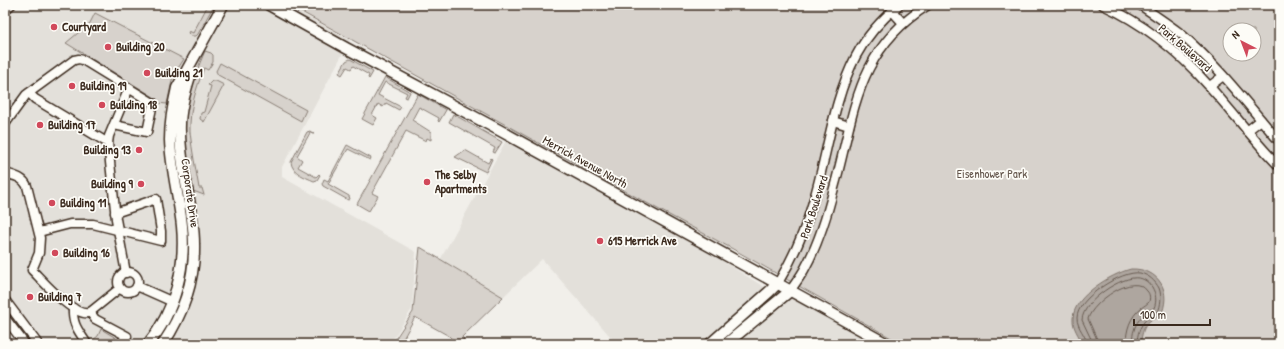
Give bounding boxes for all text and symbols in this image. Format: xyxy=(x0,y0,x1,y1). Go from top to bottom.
place label: Courtyard xyxy=(62,18,106,36)
street label: Park Boulevard xyxy=(1155,20,1216,76)
marker: Courtyard xyxy=(49,22,59,32)
north arrow xyxy=(1222,22,1262,62)
text: N xyxy=(1228,27,1242,42)
place label: Building 20 xyxy=(116,38,165,56)
marker: Building 20 xyxy=(103,42,113,52)
place label: Building 21 xyxy=(155,64,203,82)
marker: Building 21 xyxy=(142,68,152,78)
place label: Building 19 xyxy=(80,77,127,95)
marker: Building 19 xyxy=(67,81,77,91)
place label: Building 18 xyxy=(110,96,158,114)
marker: Building 18 xyxy=(97,100,107,110)
place label: Building 17 xyxy=(48,116,96,134)
marker: Building 17 xyxy=(35,120,45,130)
street label: Merrick Avenue North xyxy=(540,131,631,192)
place label: Building 13 xyxy=(84,141,132,159)
marker: Building 13 xyxy=(134,145,144,155)
street label: Corporate Drive xyxy=(177,157,204,229)
park label: Eisenhower Park xyxy=(957,165,1027,182)
place label: The Selby Apartments xyxy=(434,166,487,198)
street label: Park Boulevard xyxy=(795,173,832,241)
place label: Building 9 xyxy=(91,175,134,193)
marker: The Selby Apartments xyxy=(422,177,432,187)
marker: Building 9 xyxy=(136,179,146,189)
place label: Building 11 xyxy=(60,194,107,212)
marker: Building 11 xyxy=(47,198,57,208)
place label: 615 Merrick Ave xyxy=(608,232,677,249)
marker: 615 Merrick Ave xyxy=(595,236,605,246)
place label: Building 16 xyxy=(63,244,110,262)
marker: Building 16 xyxy=(50,248,60,258)
place label: Building 7 xyxy=(38,288,82,306)
marker: Building 7 xyxy=(25,292,35,302)
scale bar xyxy=(1134,301,1210,327)
text: 100 m xyxy=(1140,306,1166,323)

